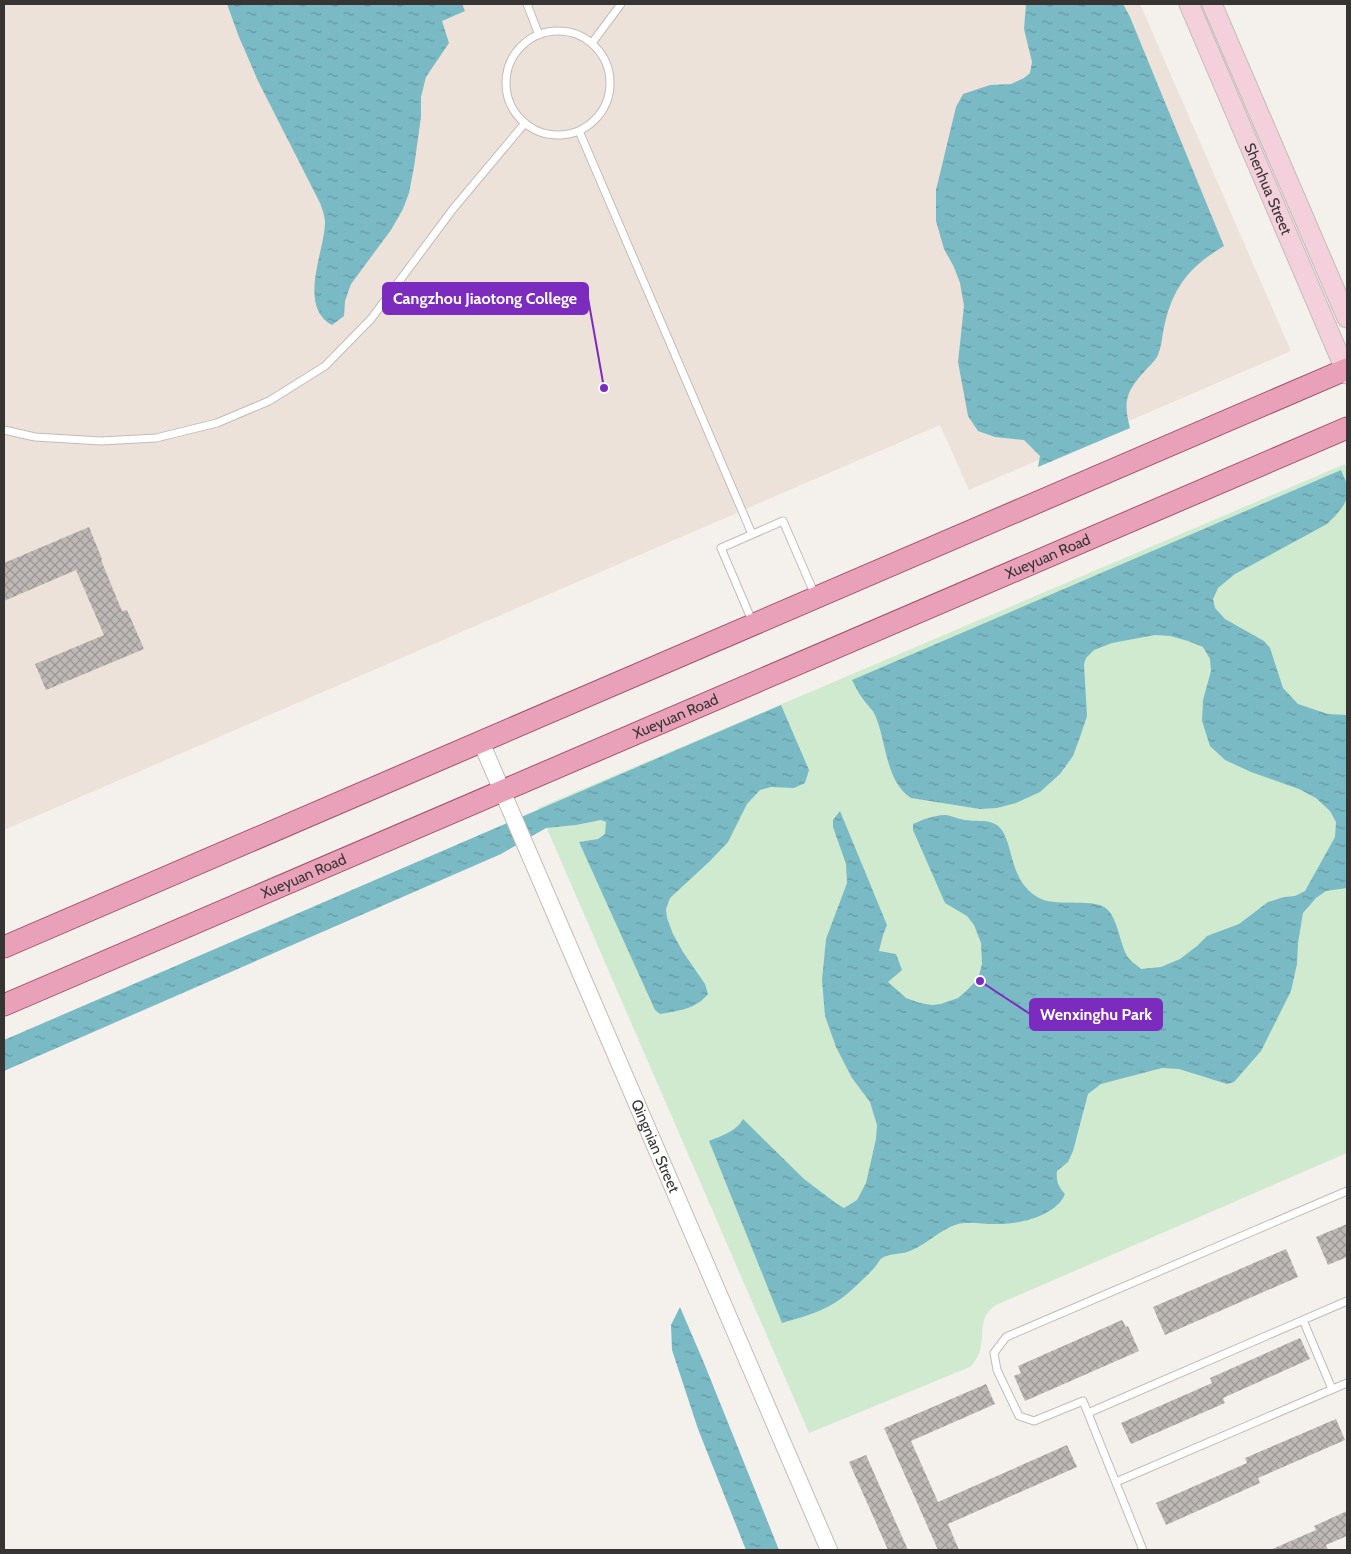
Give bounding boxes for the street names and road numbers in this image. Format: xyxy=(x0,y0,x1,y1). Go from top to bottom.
street label: Shenhua Street xyxy=(1240,140,1295,237)
street label: Xueyuan Road xyxy=(1002,530,1093,583)
street label: Xueyuan Road xyxy=(630,690,721,743)
street label: Xueyuan Road xyxy=(258,850,349,903)
street label: Qingnian Street xyxy=(627,1097,683,1195)

